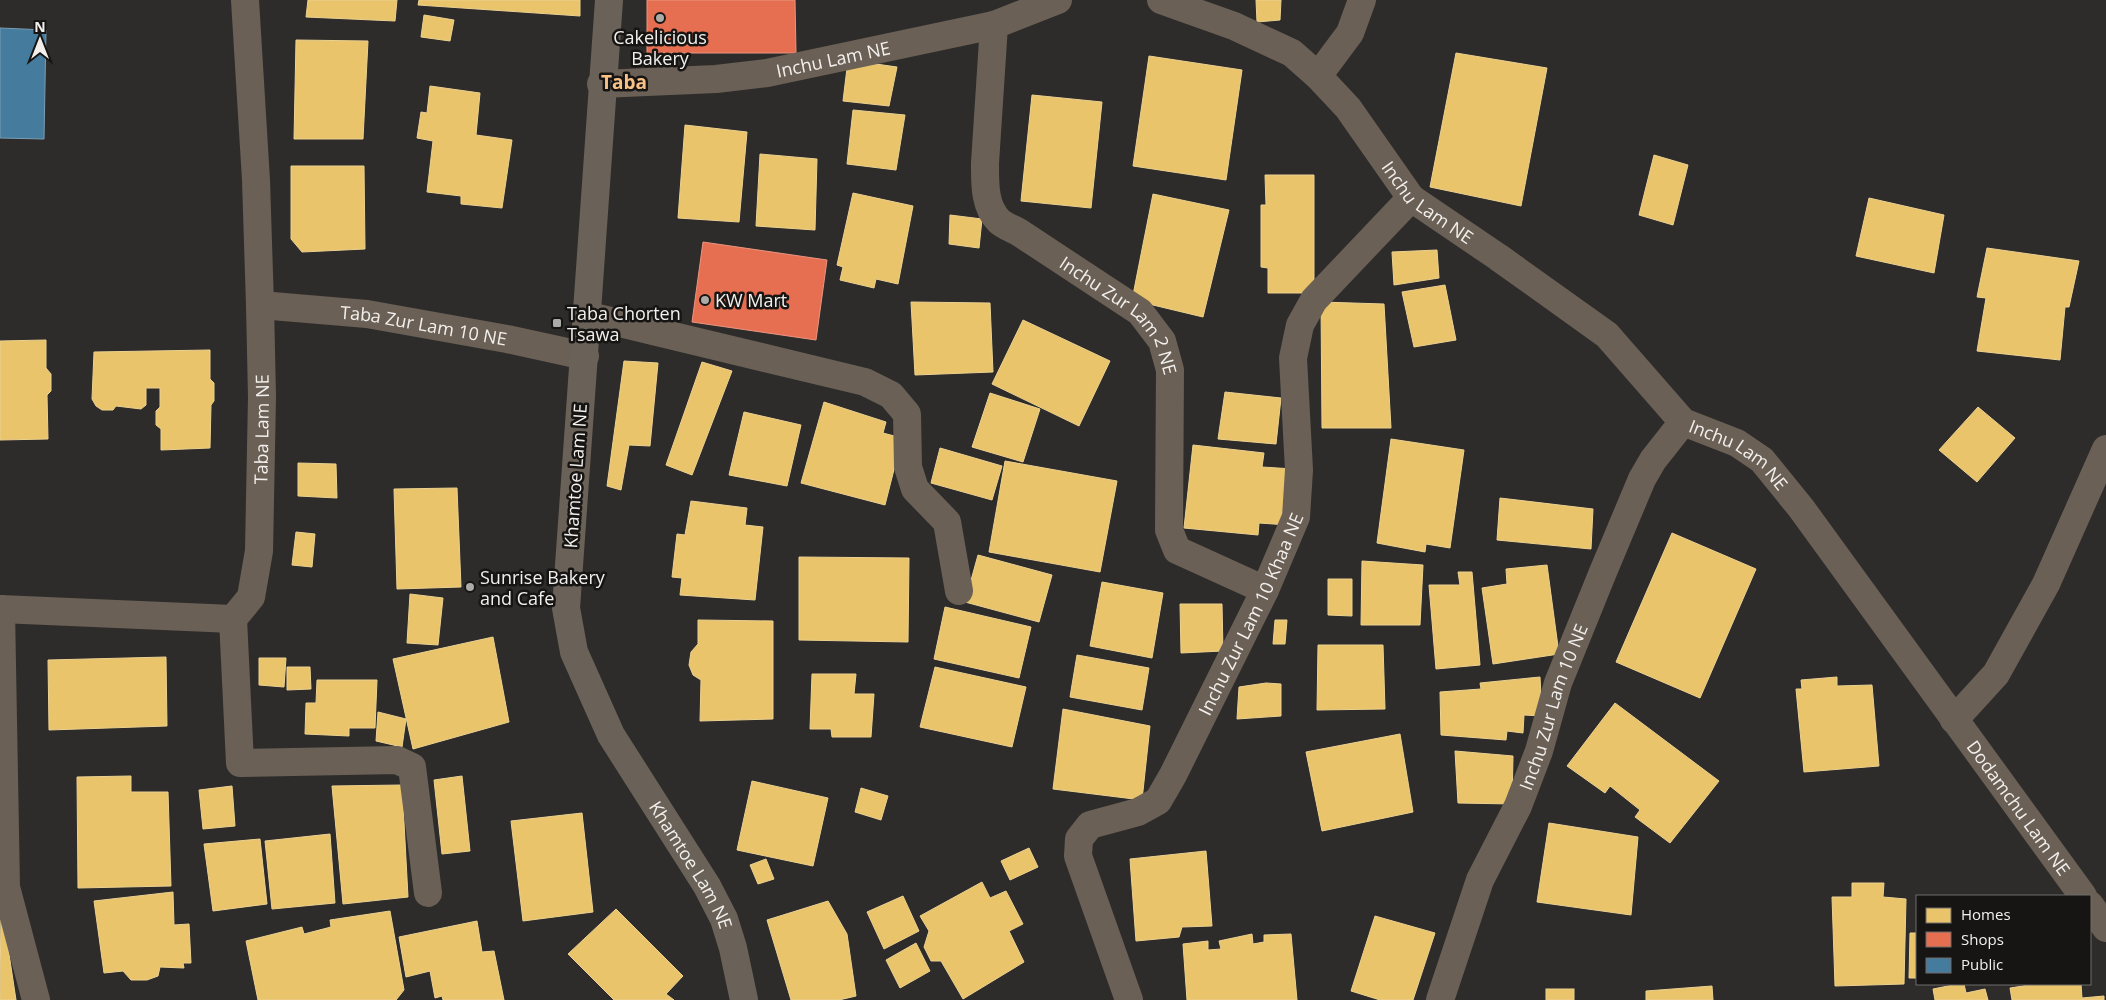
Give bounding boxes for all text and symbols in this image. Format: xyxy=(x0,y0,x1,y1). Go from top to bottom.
marker: Cakelicious Bakery xyxy=(654,12,666,24)
north arrow xyxy=(15,15,65,65)
text: N xyxy=(34,17,46,36)
place label: Cakelicious Bakery xyxy=(613,25,707,70)
street label: Inchu Lam NE xyxy=(774,35,892,83)
district label: Taba xyxy=(601,69,647,95)
street label: Inchu Lam NE xyxy=(1377,156,1478,249)
street label: Inchu Zur Lam 2 NE xyxy=(1055,250,1183,377)
place label: KW Mart xyxy=(715,288,787,312)
marker: KW Mart xyxy=(699,294,711,306)
street label: Taba Zur Lam 10 NE xyxy=(339,300,509,351)
place label: Taba Chorten Tsawa xyxy=(567,301,681,346)
marker: Taba Chorten Tsawa xyxy=(551,317,563,329)
street label: Taba Lam NE xyxy=(248,374,274,485)
street label: Khamtoe Lam NE xyxy=(558,403,592,549)
street label: Inchu Lam NE xyxy=(1686,414,1793,495)
street label: Inchu Zur Lam 10 Khaa NE xyxy=(1193,509,1308,719)
place label: Sunrise Bakery and Cafe xyxy=(480,565,606,610)
marker: Sunrise Bakery and Cafe xyxy=(464,581,476,593)
street label: Inchu Zur Lam 10 NE xyxy=(1513,620,1593,793)
street label: Dodamchu Lam NE xyxy=(1962,735,2076,880)
street label: Khamtoe Lam NE xyxy=(644,796,738,932)
legend xyxy=(1916,895,2091,985)
text: Homes xyxy=(1961,904,2011,924)
text: Shops xyxy=(1961,929,2004,949)
text: Public xyxy=(1961,954,2003,974)

